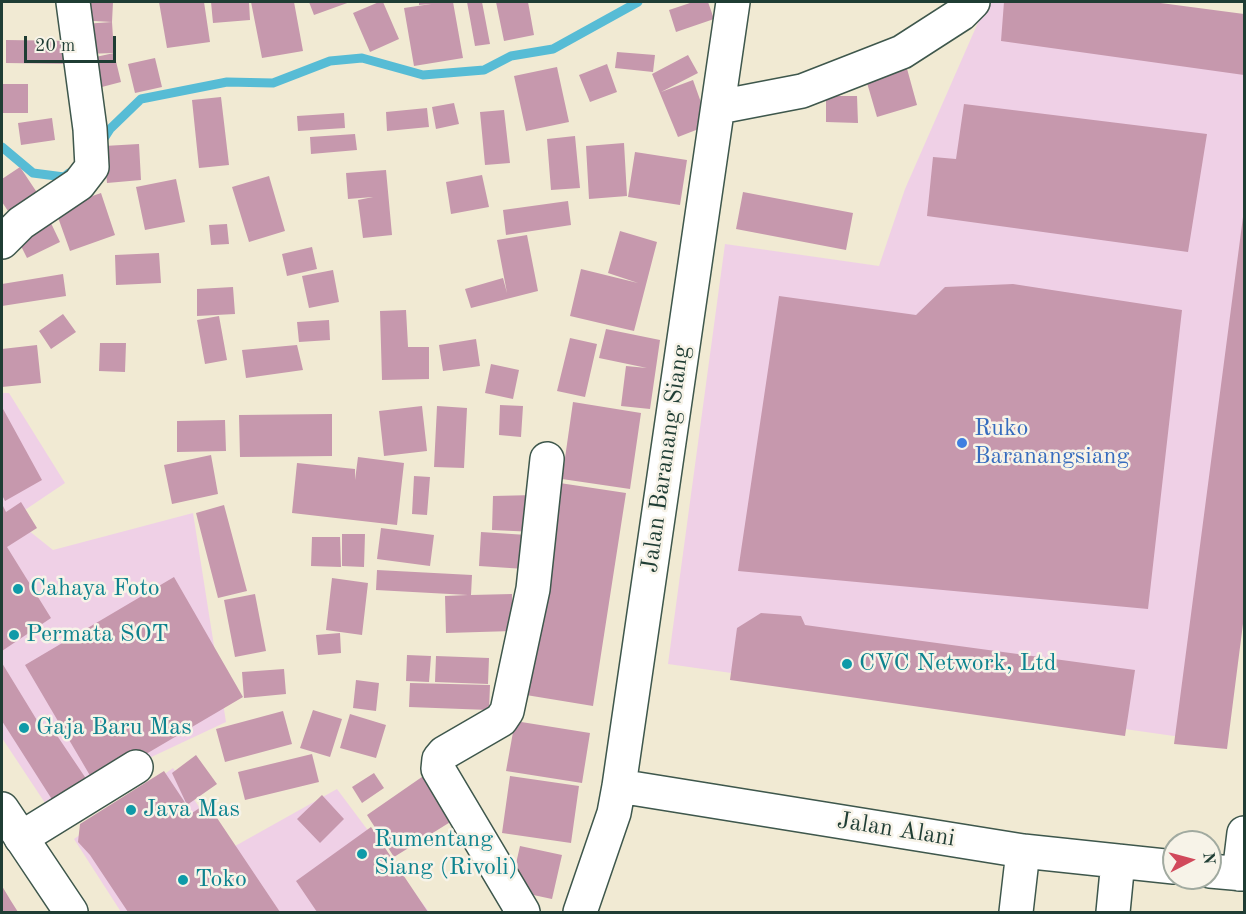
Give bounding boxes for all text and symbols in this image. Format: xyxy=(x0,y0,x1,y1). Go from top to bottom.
scale bar xyxy=(27,24,118,62)
text: 20 m xyxy=(35,37,75,55)
street label: Jalan Baranang Siang xyxy=(636,343,696,575)
place label: Ruko Baranangsiang xyxy=(974,415,1130,471)
marker: Ruko Baranangsiang xyxy=(955,436,969,450)
place label: Cahaya Foto xyxy=(30,575,160,603)
marker: Cahaya Foto xyxy=(11,582,25,596)
place label: Permata SOT xyxy=(26,621,169,649)
marker: Permata SOT xyxy=(7,628,21,642)
place label: CVC Network, Ltd xyxy=(859,650,1056,678)
marker: CVC Network, Ltd xyxy=(840,657,854,671)
place label: Gaja Baru Mas xyxy=(36,714,192,742)
marker: Gaja Baru Mas xyxy=(17,721,31,735)
place label: Java Mas xyxy=(143,796,240,824)
marker: Java Mas xyxy=(124,803,138,817)
street label: Jalan Alani xyxy=(835,806,957,854)
place label: Rumentang Siang (Rivoli) xyxy=(374,826,518,882)
north arrow xyxy=(1162,830,1222,890)
marker: Rumentang Siang (Rivoli) xyxy=(355,847,369,861)
text: N xyxy=(1199,851,1217,865)
place label: Toko xyxy=(195,866,247,894)
marker: Toko xyxy=(176,873,190,887)

